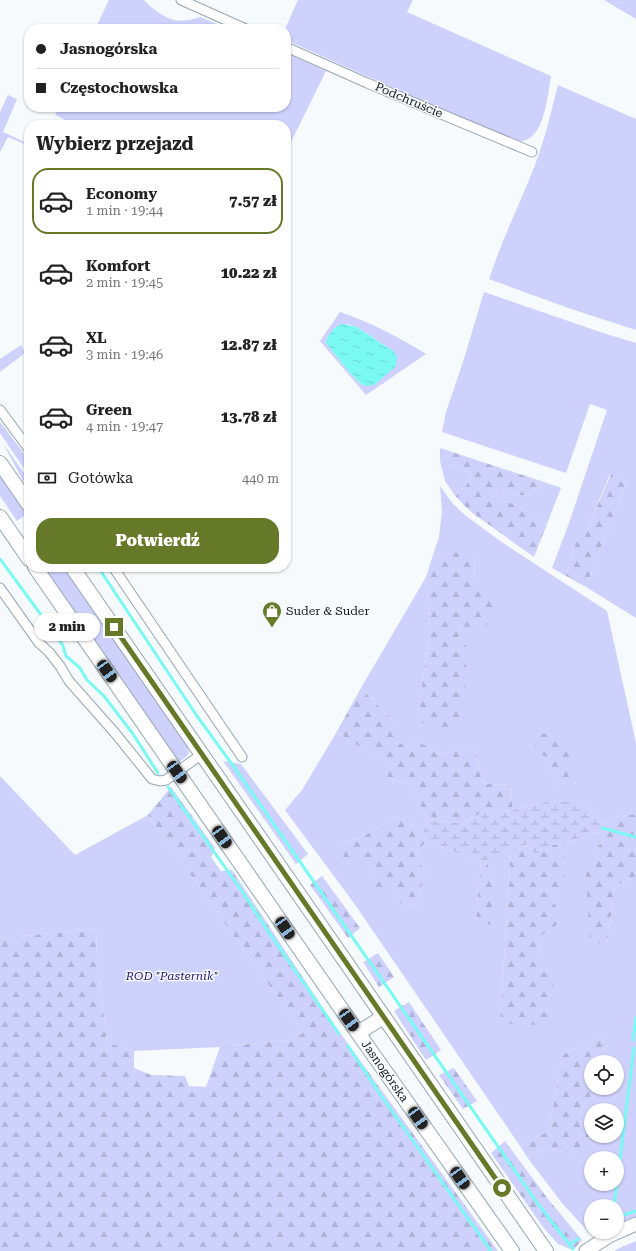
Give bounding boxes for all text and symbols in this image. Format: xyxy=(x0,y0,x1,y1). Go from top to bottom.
text: Jasnogórska xyxy=(60,40,157,58)
text: Częstochowska xyxy=(60,79,178,97)
street label: Podchruście xyxy=(373,79,445,121)
text: Wybierz przejazd xyxy=(36,133,193,154)
icon: car xyxy=(38,183,74,219)
text: Economy xyxy=(86,185,157,203)
text: 7.57 zł xyxy=(229,192,277,210)
text: 1 min · 19:44 xyxy=(86,203,163,218)
icon: car xyxy=(38,255,74,291)
text: Komfort xyxy=(86,257,150,275)
text: 10.22 zł xyxy=(221,264,277,282)
text: 2 min · 19:45 xyxy=(86,275,163,290)
icon: car xyxy=(38,327,74,363)
text: XL xyxy=(86,329,107,347)
text: 12.87 zł xyxy=(221,336,277,354)
text: 3 min · 19:46 xyxy=(86,347,163,362)
icon: car xyxy=(38,399,74,435)
text: Green xyxy=(86,401,132,419)
text: 13.78 zł xyxy=(221,408,277,426)
text: 4 min · 19:47 xyxy=(86,419,163,434)
icon: cash xyxy=(36,467,58,489)
text: Gotówka xyxy=(68,469,133,487)
text: 440 m xyxy=(242,471,279,486)
button: Potwierdź xyxy=(36,518,279,564)
shop icon: Suder & Suder xyxy=(261,600,283,628)
place label: Suder & Suder xyxy=(286,604,369,618)
callout: 2 min xyxy=(34,613,100,641)
route end xyxy=(105,618,123,636)
text: 2 min xyxy=(49,619,85,634)
car xyxy=(95,658,119,684)
car xyxy=(165,759,189,785)
car xyxy=(210,824,234,850)
car xyxy=(273,915,297,941)
park label: ROD "Pasternik" xyxy=(125,969,218,983)
car xyxy=(337,1007,361,1033)
street label: Jasnogórska xyxy=(359,1038,412,1105)
map controls xyxy=(584,1055,624,1239)
button: locate xyxy=(584,1055,624,1095)
button: layers xyxy=(584,1103,624,1143)
car xyxy=(406,1105,430,1131)
button: + xyxy=(584,1151,624,1191)
car xyxy=(448,1165,472,1191)
route start xyxy=(493,1179,511,1197)
button: − xyxy=(584,1199,624,1239)

